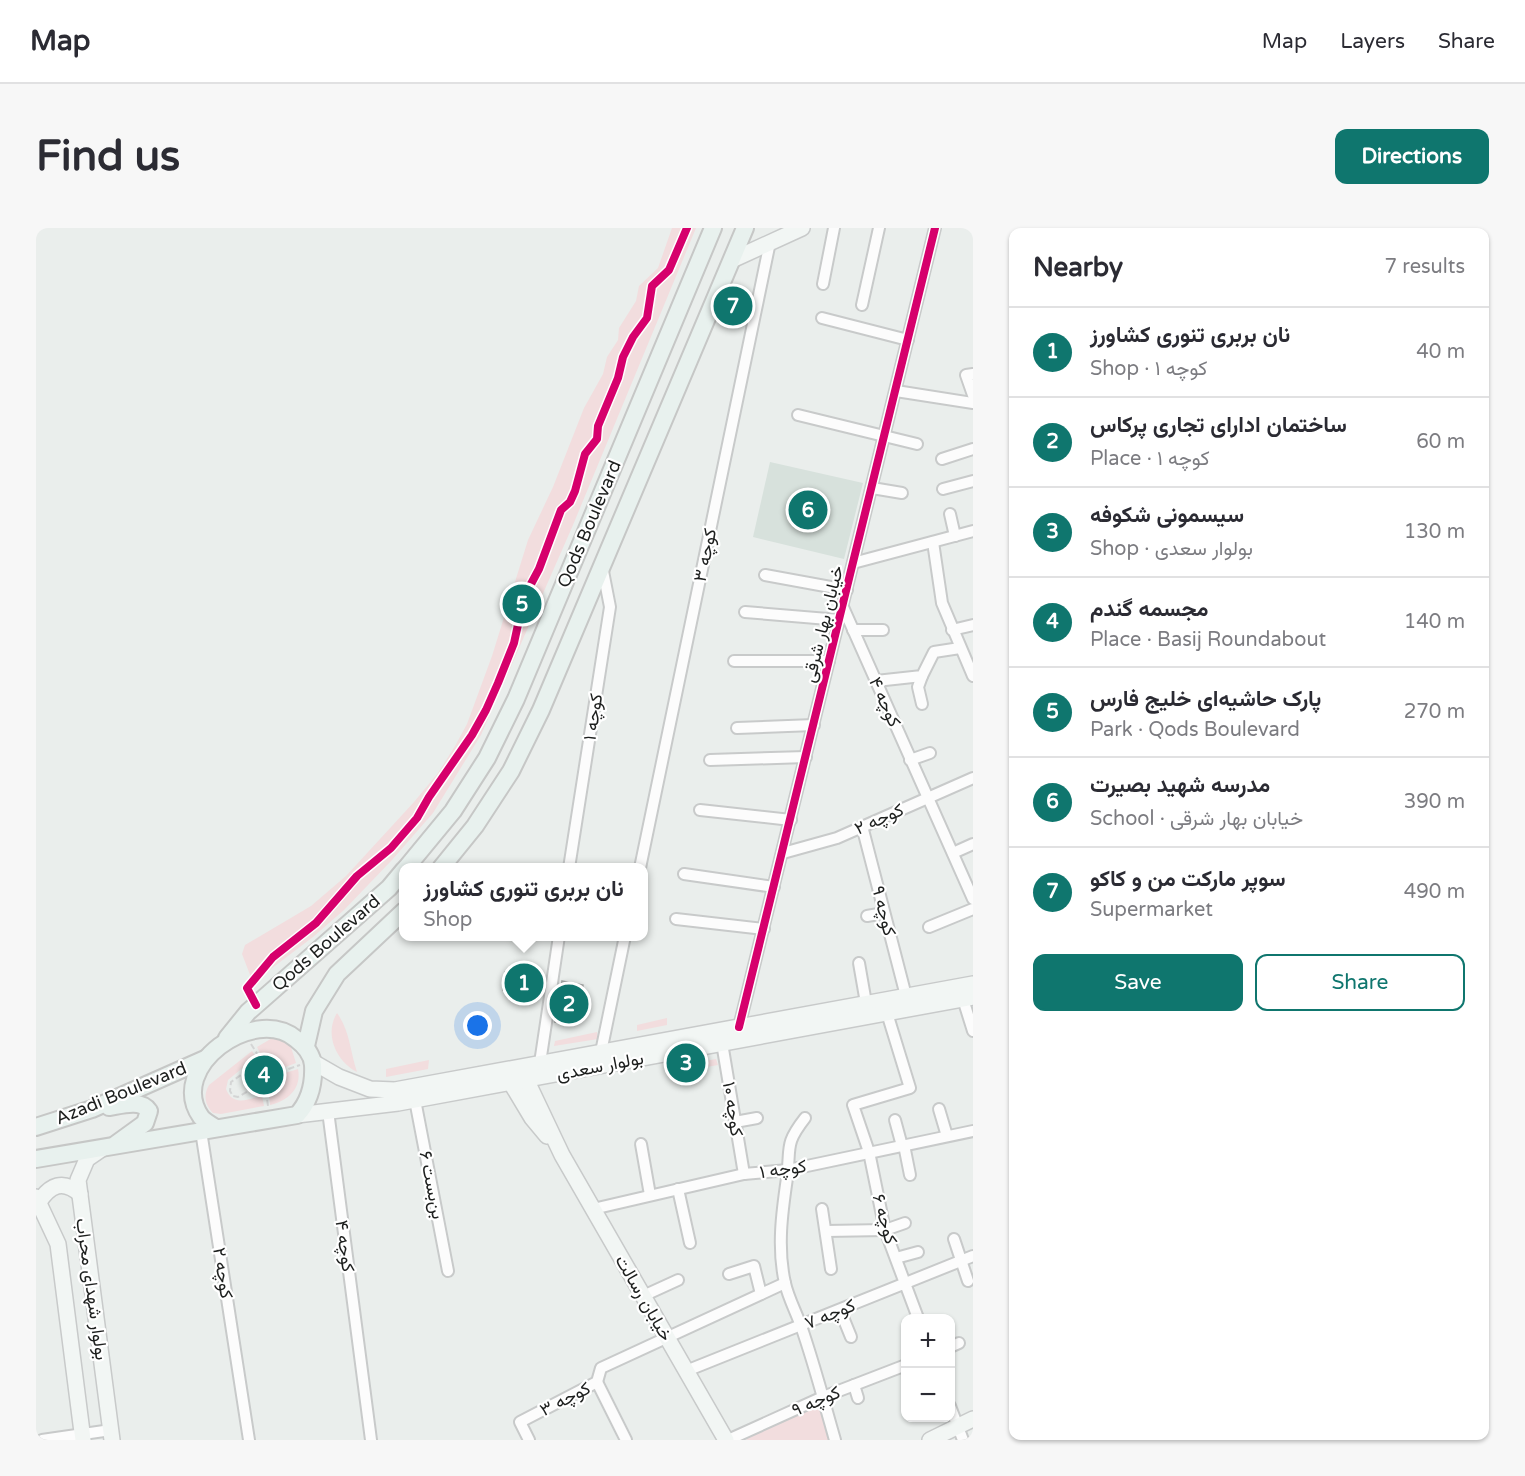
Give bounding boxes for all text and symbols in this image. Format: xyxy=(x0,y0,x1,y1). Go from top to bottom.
text: Map xyxy=(30,24,90,58)
text: Map xyxy=(1262,29,1307,54)
text: Layers xyxy=(1340,29,1405,54)
text: Share xyxy=(1438,29,1495,54)
button: Directions xyxy=(1335,129,1489,184)
text: Find us xyxy=(36,131,180,182)
text: Nearby xyxy=(1033,252,1123,283)
text: 7 results xyxy=(1385,255,1465,279)
pin: 7 xyxy=(714,284,752,328)
text: نان بربری تنوری کشاورز xyxy=(1090,322,1290,348)
text: 1 xyxy=(1046,340,1059,364)
text: 40 m xyxy=(1416,340,1465,364)
text: Shop · کوچه ۱ xyxy=(1090,357,1207,381)
text: ساختمان ادارای تجاری پرکاس xyxy=(1090,412,1347,438)
text: 2 xyxy=(1046,430,1059,454)
text: 60 m xyxy=(1416,430,1465,454)
text: Place · کوچه ۱ xyxy=(1090,447,1210,471)
street label: Qods Boulevard xyxy=(552,457,626,591)
pin: 6 xyxy=(788,488,828,532)
text: سیسمونی شکوفه xyxy=(1090,502,1244,528)
text: 3 xyxy=(1046,520,1059,544)
text: 130 m xyxy=(1404,520,1465,544)
street label: کوچه ۳ xyxy=(689,526,722,584)
text: Shop · بولوار سعدی xyxy=(1090,537,1253,561)
street label: خیابان بهار شرقی xyxy=(798,563,848,685)
pin: 5 xyxy=(502,582,542,626)
text: مجسمه گندم xyxy=(1090,596,1208,622)
text: 4 xyxy=(1046,610,1059,634)
text: 140 m xyxy=(1404,610,1465,634)
text: Place · Basij Roundabout xyxy=(1090,628,1326,652)
street label: کوچه ۴ xyxy=(863,674,906,731)
text: پارک حاشیه‌ای خلیج فارس xyxy=(1090,686,1321,712)
street label: کوچه ۱ xyxy=(578,692,609,742)
text: 5 xyxy=(1046,700,1059,724)
text: 270 m xyxy=(1404,700,1465,724)
text: Park · Qods Boulevard xyxy=(1090,718,1300,742)
text: مدرسه شهید بصیرت xyxy=(1090,772,1270,798)
text: 6 xyxy=(1046,790,1059,814)
text: 390 m xyxy=(1404,790,1465,814)
street label: کوچه ۲ xyxy=(851,798,907,840)
text: School · خیابان بهار شرقی xyxy=(1090,807,1303,831)
popup xyxy=(399,863,648,941)
text: سوپر مارکت من و کاکو xyxy=(1090,866,1286,892)
text: نان بربری تنوری کشاورز xyxy=(423,876,624,902)
text: 7 xyxy=(1046,880,1059,904)
text: 490 m xyxy=(1404,880,1465,904)
street label: کوچه ۹ xyxy=(866,884,901,939)
street label: Qods Boulevard xyxy=(267,890,385,996)
text: Supermarket xyxy=(1090,898,1213,922)
text: Shop xyxy=(423,908,472,932)
button: Save xyxy=(1033,954,1243,1011)
button: Share xyxy=(1255,954,1465,1011)
pin: 1 xyxy=(504,960,544,1005)
pin: 2 xyxy=(550,982,588,1026)
your location xyxy=(463,1011,492,1040)
pin: 3 xyxy=(666,1040,706,1086)
street label: بولوار سعدی xyxy=(555,1047,645,1085)
pin: 4 xyxy=(244,1052,284,1098)
street label: Azadi Boulevard xyxy=(52,1057,190,1129)
street label: کوچه ۱۰ xyxy=(717,1080,748,1138)
street label: بن‌بست ۶ xyxy=(415,1149,449,1221)
street label: کوچه ۱ xyxy=(758,1155,808,1184)
street label: کوچه ۶ xyxy=(867,1192,902,1247)
street label: بولوار شهدای محراب xyxy=(71,1217,113,1361)
street label: کوچه ۴ xyxy=(329,1219,360,1274)
street label: کوچه ۲ xyxy=(207,1246,238,1300)
street label: خیابان رسالت xyxy=(611,1251,677,1345)
street label: کوچه ۷ xyxy=(801,1294,859,1335)
map controls xyxy=(901,1314,955,1422)
button: + xyxy=(901,1314,955,1368)
button: − xyxy=(901,1368,955,1422)
street label: کوچه ۳ xyxy=(536,1377,594,1422)
street label: کوچه ۹ xyxy=(788,1381,844,1422)

